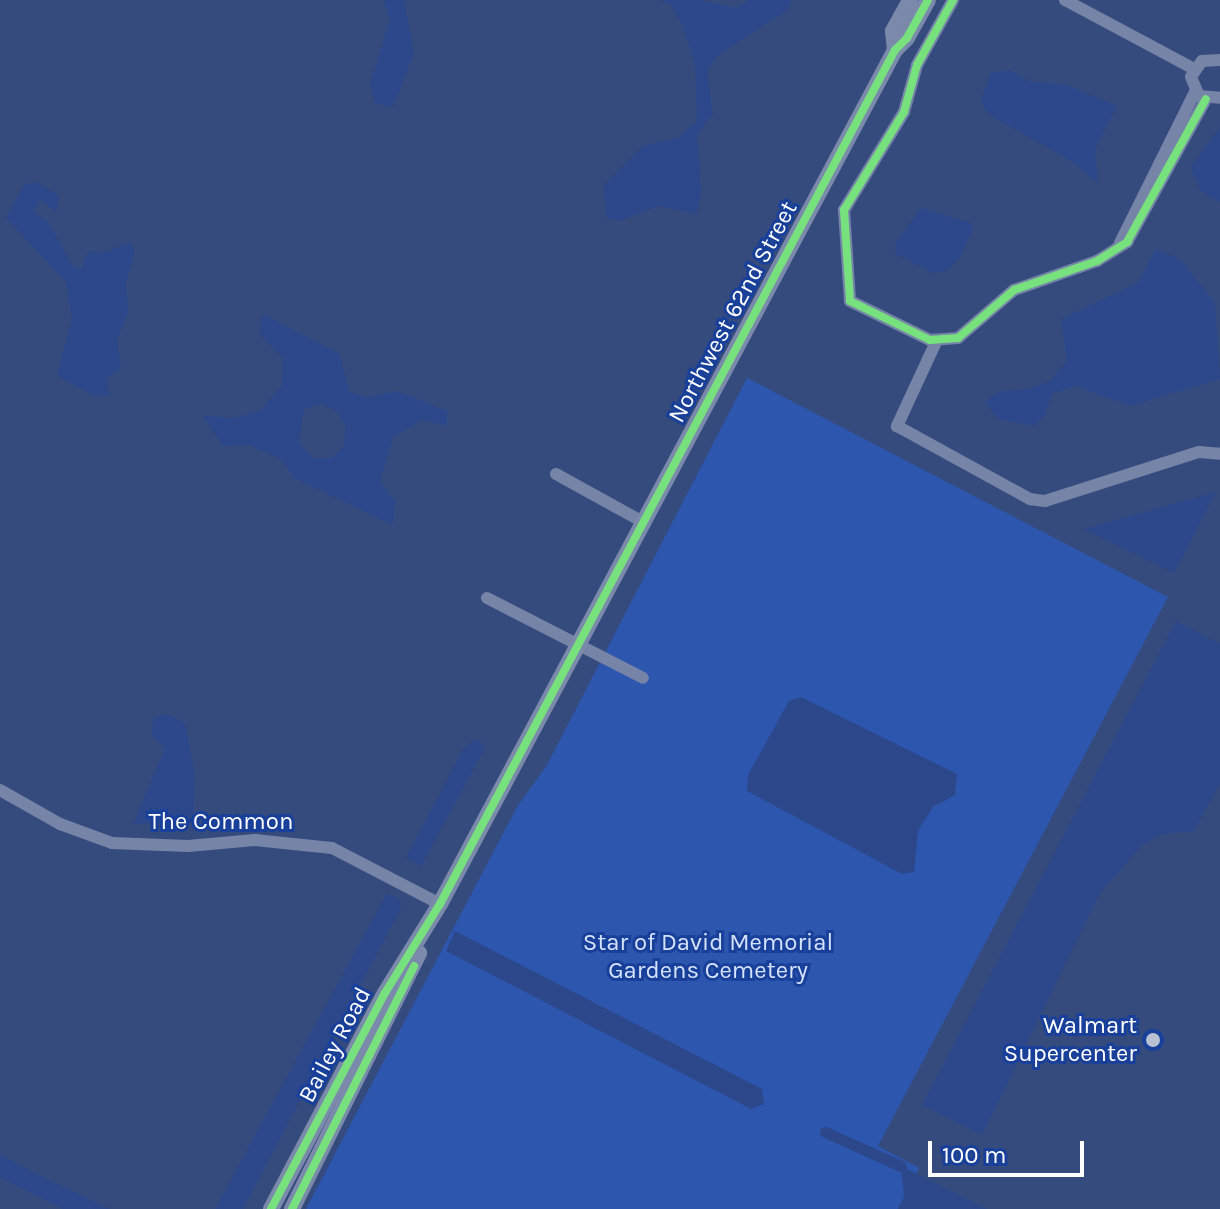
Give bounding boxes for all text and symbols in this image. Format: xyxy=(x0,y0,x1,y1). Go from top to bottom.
street label: Northwest 62nd Street xyxy=(662,196,804,428)
street label: The Common xyxy=(149,808,293,836)
park label: Star of David Memorial Gardens Cemetery xyxy=(583,929,833,985)
street label: Bailey Road xyxy=(293,982,377,1108)
place label: Walmart Supercenter xyxy=(1004,1012,1137,1068)
marker: Walmart Supercenter xyxy=(1144,1031,1162,1049)
scale bar xyxy=(932,1125,1088,1175)
text: 100 m xyxy=(942,1141,1007,1169)

